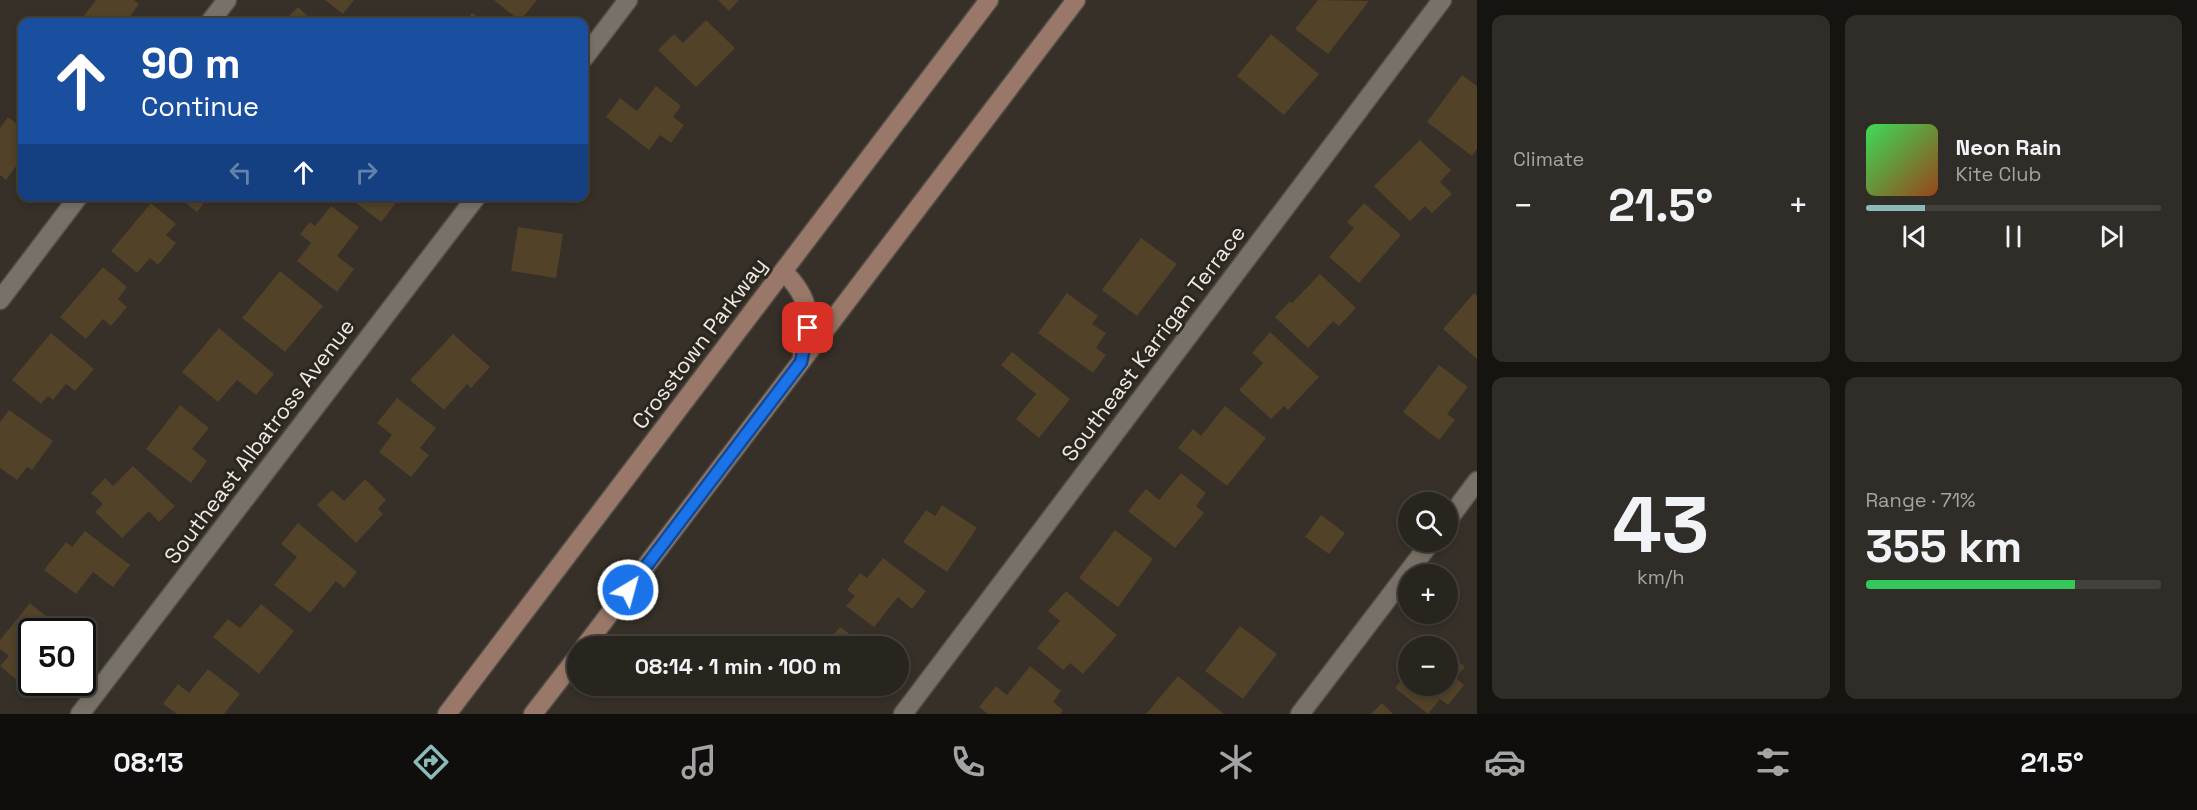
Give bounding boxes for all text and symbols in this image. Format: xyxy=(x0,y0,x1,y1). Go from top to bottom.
text: 90 m xyxy=(141,37,241,90)
icon: ahead xyxy=(42,42,120,120)
text: Continue xyxy=(141,89,259,124)
text: Neon Rain xyxy=(1956,133,2062,161)
text: Climate xyxy=(1513,146,1584,172)
icon: left xyxy=(224,156,257,189)
icon: ahead xyxy=(287,156,320,189)
icon: right xyxy=(350,156,383,189)
text: Kite Club xyxy=(1956,161,2041,187)
text: 21.5° xyxy=(1608,177,1713,234)
text: − xyxy=(1513,185,1533,227)
text: + xyxy=(1788,185,1809,227)
street label: Southeast Karrigan Terrace xyxy=(1055,219,1251,467)
icon: previous xyxy=(1898,220,1931,253)
icon: pause xyxy=(1997,220,2030,253)
icon: next xyxy=(2095,220,2128,253)
street label: Crosstown Parkway xyxy=(625,252,773,434)
pin xyxy=(782,302,833,353)
icon: arrive xyxy=(791,311,824,344)
street label: Southeast Albatross Avenue xyxy=(158,313,360,569)
text: 43 xyxy=(1612,475,1709,575)
text: Range · 71% xyxy=(1866,487,1975,513)
map controls xyxy=(1398,492,1458,696)
button: search xyxy=(1398,492,1458,552)
text: 355 km xyxy=(1866,518,2022,575)
position arrow xyxy=(596,558,660,622)
button: + xyxy=(1398,564,1458,624)
text: km/h xyxy=(1637,564,1685,590)
speed limit sign: 50 xyxy=(18,618,96,696)
button: − xyxy=(1398,636,1458,696)
text: 08:14 · 1 min · 100 m xyxy=(635,652,841,680)
icon: directions xyxy=(410,741,452,783)
icon: music xyxy=(678,741,720,783)
icon: phone xyxy=(947,741,989,783)
icon: climate xyxy=(1215,741,1257,783)
icon: car xyxy=(1484,741,1526,783)
icon: filters xyxy=(1752,741,1794,783)
text: 08:13 xyxy=(113,745,184,780)
text: 21.5° xyxy=(2021,745,2084,780)

